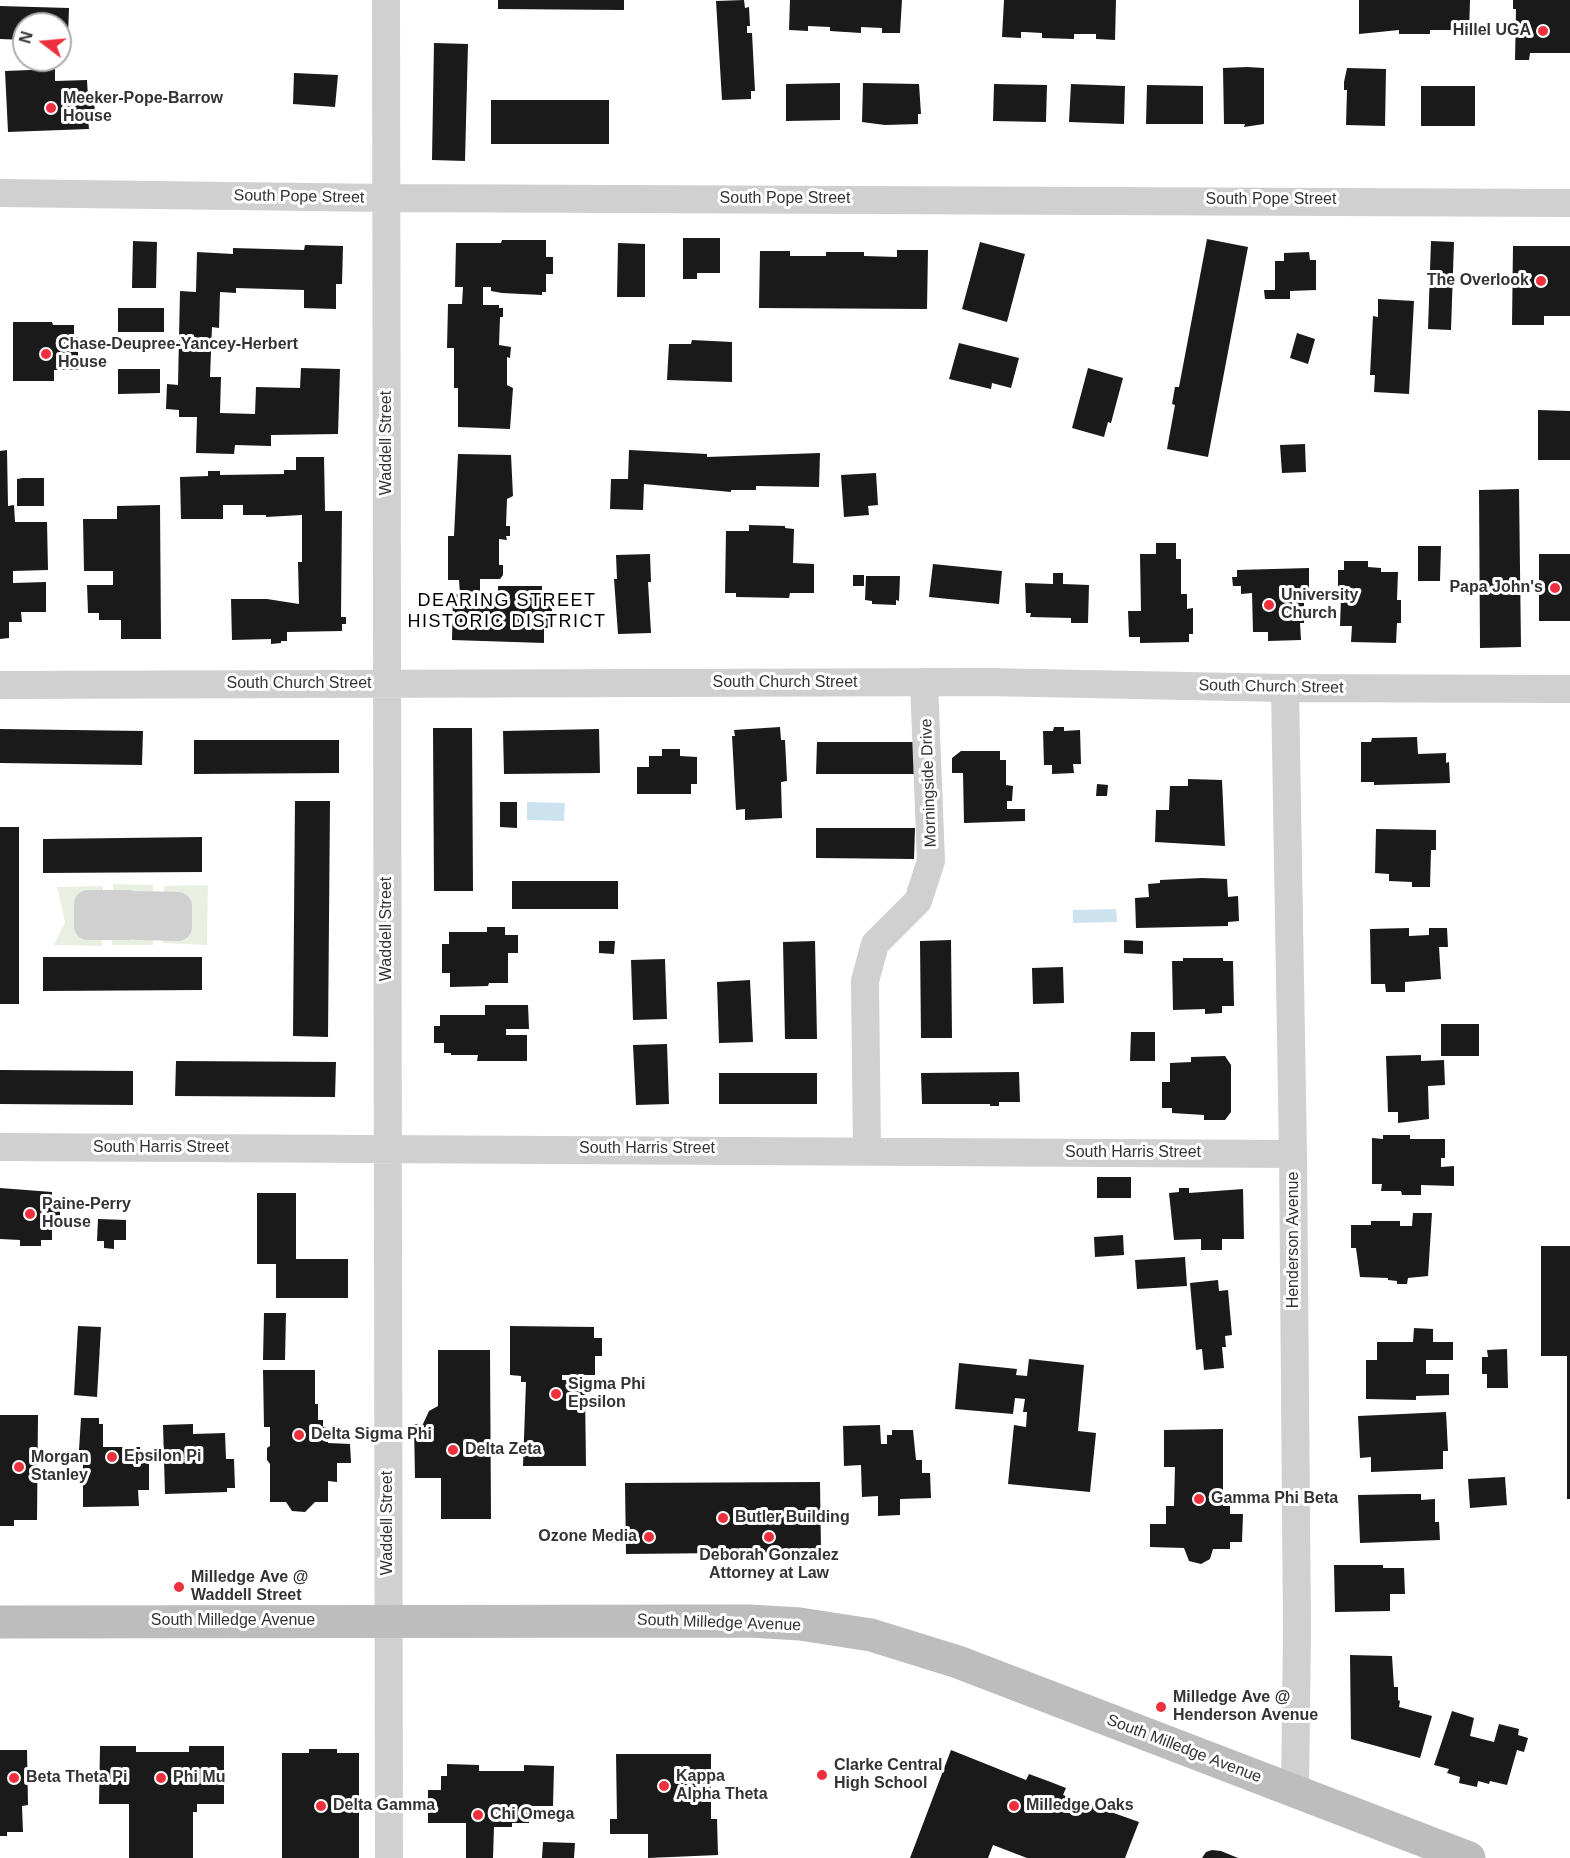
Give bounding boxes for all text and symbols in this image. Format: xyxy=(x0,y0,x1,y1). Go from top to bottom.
north arrow xyxy=(12,12,72,72)
place label: Hillel UGA xyxy=(1453,21,1531,41)
marker: Hillel UGA xyxy=(1536,24,1550,38)
text: N xyxy=(16,30,36,45)
place label: Meeker-Pope-Barrow House xyxy=(63,89,223,127)
marker: Meeker-Pope-Barrow House xyxy=(44,101,58,115)
street label: South Pope Street xyxy=(233,186,365,208)
street label: South Pope Street xyxy=(720,189,850,209)
street label: South Pope Street xyxy=(1206,190,1336,210)
place label: The Overlook xyxy=(1427,271,1529,291)
marker: The Overlook xyxy=(1534,274,1548,288)
place label: Chase-Deupree-Yancey-Herbert House xyxy=(58,335,298,373)
marker: Chase-Deupree-Yancey-Herbert House xyxy=(39,347,53,361)
street label: Waddell Street xyxy=(377,391,397,495)
place label: Papa John's xyxy=(1449,578,1543,598)
marker: Papa John's xyxy=(1548,581,1562,595)
place label: University Church xyxy=(1281,586,1358,624)
district label: DEARING STREET HISTORIC DISTRICT xyxy=(407,590,607,632)
marker: University Church xyxy=(1262,598,1276,612)
street label: South Church Street xyxy=(713,673,857,693)
street label: South Church Street xyxy=(227,674,371,694)
street label: South Church Street xyxy=(1198,676,1344,698)
street label: Morningside Drive xyxy=(917,718,941,848)
street label: Waddell Street xyxy=(377,877,397,981)
street label: South Harris Street xyxy=(93,1138,229,1158)
street label: South Harris Street xyxy=(579,1139,715,1159)
street label: South Harris Street xyxy=(1065,1143,1201,1163)
street label: Henderson Avenue xyxy=(1284,1172,1304,1308)
place label: Paine-Perry House xyxy=(42,1195,131,1233)
marker: Paine-Perry House xyxy=(23,1207,37,1221)
place label: Sigma Phi Epsilon xyxy=(568,1375,645,1413)
marker: Sigma Phi Epsilon xyxy=(549,1387,563,1401)
place label: Delta Sigma Phi xyxy=(311,1425,432,1445)
marker: Delta Sigma Phi xyxy=(292,1428,306,1442)
place label: Delta Zeta xyxy=(465,1440,541,1460)
marker: Delta Zeta xyxy=(446,1443,460,1457)
place label: Epsilon Pi xyxy=(124,1447,201,1467)
place label: Morgan Stanley xyxy=(31,1448,89,1486)
marker: Epsilon Pi xyxy=(105,1450,119,1464)
marker: Morgan Stanley xyxy=(12,1460,26,1474)
street label: Waddell Street xyxy=(378,1471,398,1575)
place label: Gamma Phi Beta xyxy=(1211,1489,1338,1509)
marker: Gamma Phi Beta xyxy=(1192,1492,1206,1506)
place label: Butler Building xyxy=(735,1508,850,1528)
marker: Butler Building xyxy=(716,1511,730,1525)
place label: Ozone Media xyxy=(538,1527,637,1547)
marker: Ozone Media xyxy=(642,1530,656,1544)
marker: Deborah Gonzalez Attorney at Law xyxy=(762,1530,776,1544)
place label: Deborah Gonzalez Attorney at Law xyxy=(699,1546,839,1584)
place label: Milledge Ave @ Waddell Street xyxy=(191,1568,308,1606)
marker: Milledge Ave @ Waddell Street xyxy=(172,1580,186,1594)
street label: South Milledge Avenue xyxy=(151,1611,315,1631)
street label: South Milledge Avenue xyxy=(637,1611,801,1635)
place label: Milledge Ave @ Henderson Avenue xyxy=(1173,1688,1318,1726)
marker: Milledge Ave @ Henderson Avenue xyxy=(1154,1700,1168,1714)
street label: South Milledge Avenue xyxy=(1104,1711,1264,1787)
place label: Clarke Central High School xyxy=(834,1756,942,1794)
place label: Kappa Alpha Theta xyxy=(676,1767,768,1805)
place label: Beta Theta Pi xyxy=(26,1768,127,1788)
place label: Phi Mu xyxy=(173,1768,225,1788)
marker: Clarke Central High School xyxy=(815,1768,829,1782)
marker: Beta Theta Pi xyxy=(7,1771,21,1785)
marker: Phi Mu xyxy=(154,1771,168,1785)
marker: Kappa Alpha Theta xyxy=(657,1779,671,1793)
place label: Delta Gamma xyxy=(333,1796,435,1816)
place label: Milledge Oaks xyxy=(1026,1796,1134,1816)
marker: Delta Gamma xyxy=(314,1799,328,1813)
marker: Milledge Oaks xyxy=(1007,1799,1021,1813)
place label: Chi Omega xyxy=(490,1805,574,1825)
marker: Chi Omega xyxy=(471,1808,485,1822)

